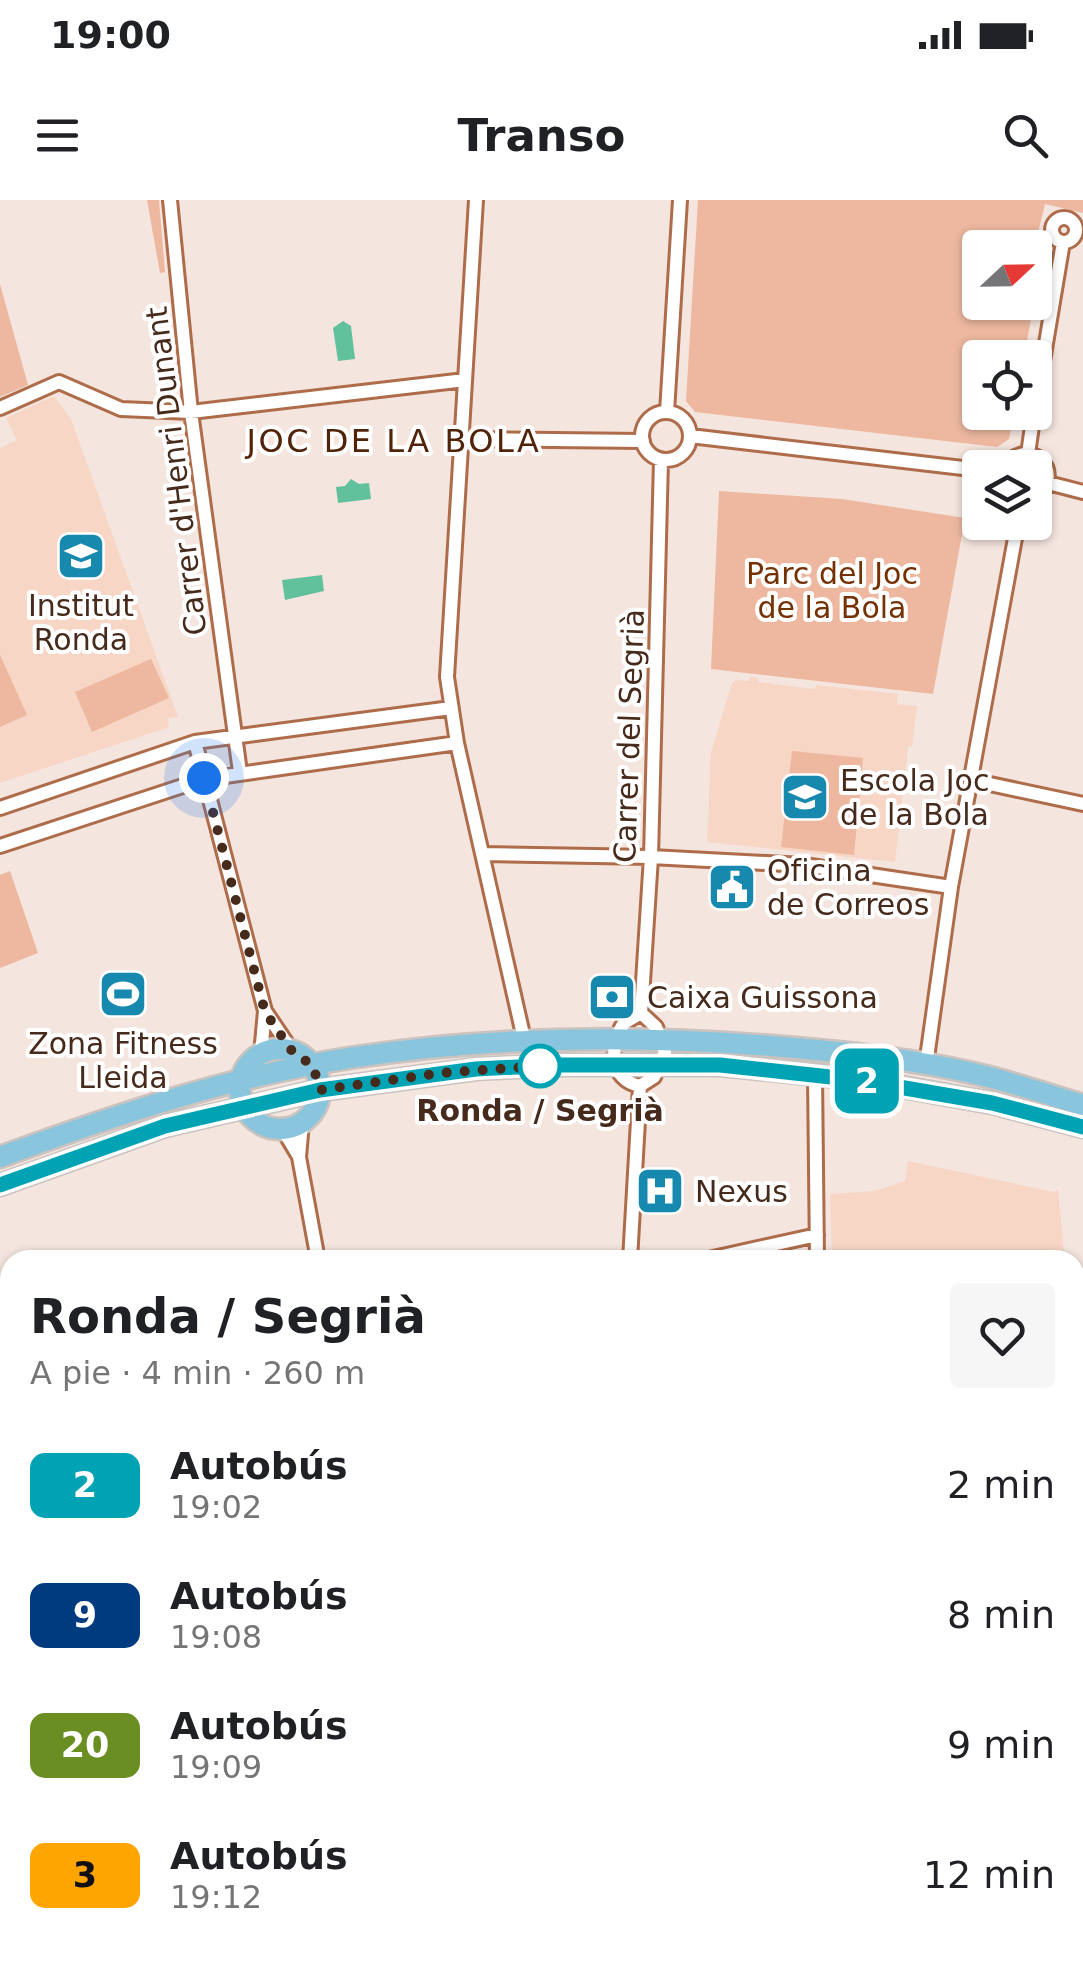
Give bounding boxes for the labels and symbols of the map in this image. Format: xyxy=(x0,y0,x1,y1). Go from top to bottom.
north arrow xyxy=(962,230,1052,320)
street label: Carrer d'Henri Dunant xyxy=(138,304,214,637)
district label: JOC DE LA BOLA xyxy=(245,422,541,460)
school or university icon: Institut Ronda xyxy=(55,530,107,582)
park label: Parc del Joc de la Bola xyxy=(746,556,918,625)
place label: Institut Ronda xyxy=(28,588,134,657)
street label: Carrer del Segrià xyxy=(607,608,651,864)
your location xyxy=(179,753,229,803)
place label: Escola Joc de la Bola xyxy=(840,763,989,832)
school or university icon: Escola Joc de la Bola xyxy=(779,771,831,823)
place label: Oficina de Correos xyxy=(767,853,929,922)
public building icon: Oficina de Correos xyxy=(706,861,758,913)
sports icon: Zona Fitness Lleida xyxy=(97,968,149,1020)
bank icon: Caixa Guissona xyxy=(586,971,638,1023)
place label: Caixa Guissona xyxy=(647,980,878,1015)
place label: Zona Fitness Lleida xyxy=(28,1026,218,1095)
marker: Ronda / Segrià xyxy=(519,1045,561,1087)
line badge: 2 xyxy=(834,1048,900,1114)
place label: Ronda / Segrià xyxy=(416,1093,664,1128)
hospital icon: Nexus xyxy=(634,1165,686,1217)
place label: Nexus xyxy=(695,1174,788,1209)

